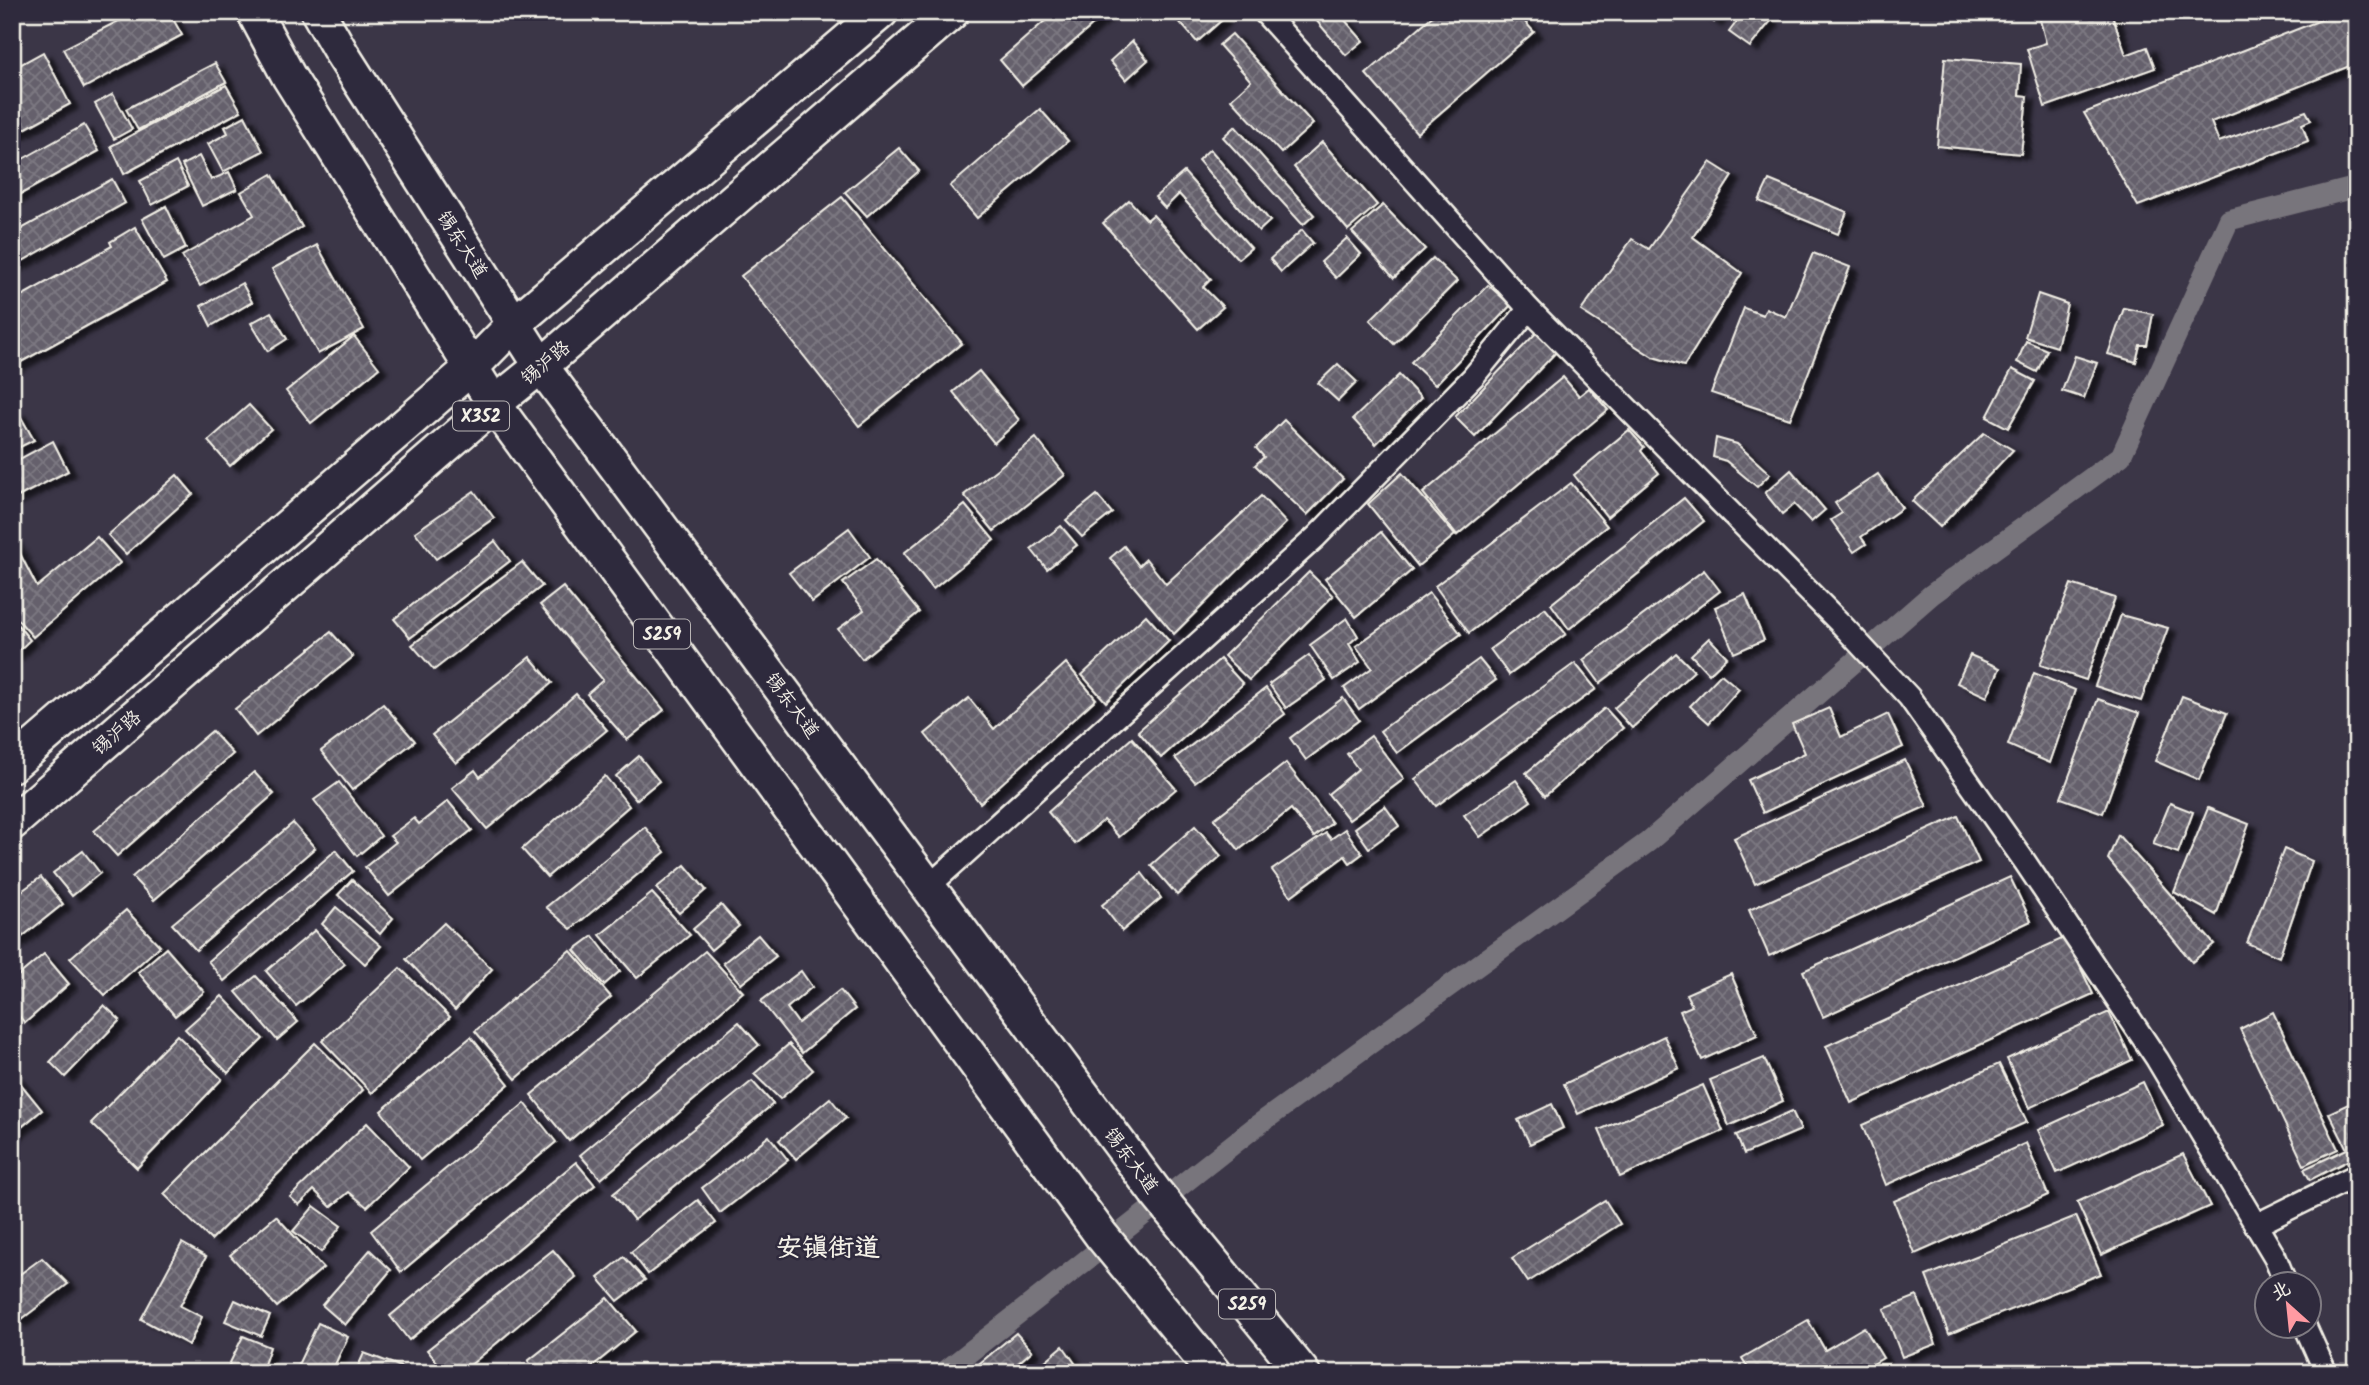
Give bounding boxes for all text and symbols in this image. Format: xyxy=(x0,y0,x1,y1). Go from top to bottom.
street label: 锡东大道 xyxy=(428,205,495,285)
street label: 锡沪路 xyxy=(515,334,578,393)
road number: X352 xyxy=(453,402,509,430)
road number: S259 xyxy=(634,620,690,648)
street label: 锡东大道 xyxy=(757,667,826,746)
street label: 锡沪路 xyxy=(86,703,149,764)
street label: 锡东大道 xyxy=(1096,1122,1165,1201)
district label: 安镇街道 xyxy=(776,1228,880,1270)
north arrow xyxy=(2254,1270,2324,1340)
text: 北 xyxy=(2266,1274,2296,1309)
road number: S259 xyxy=(1219,1289,1275,1318)

